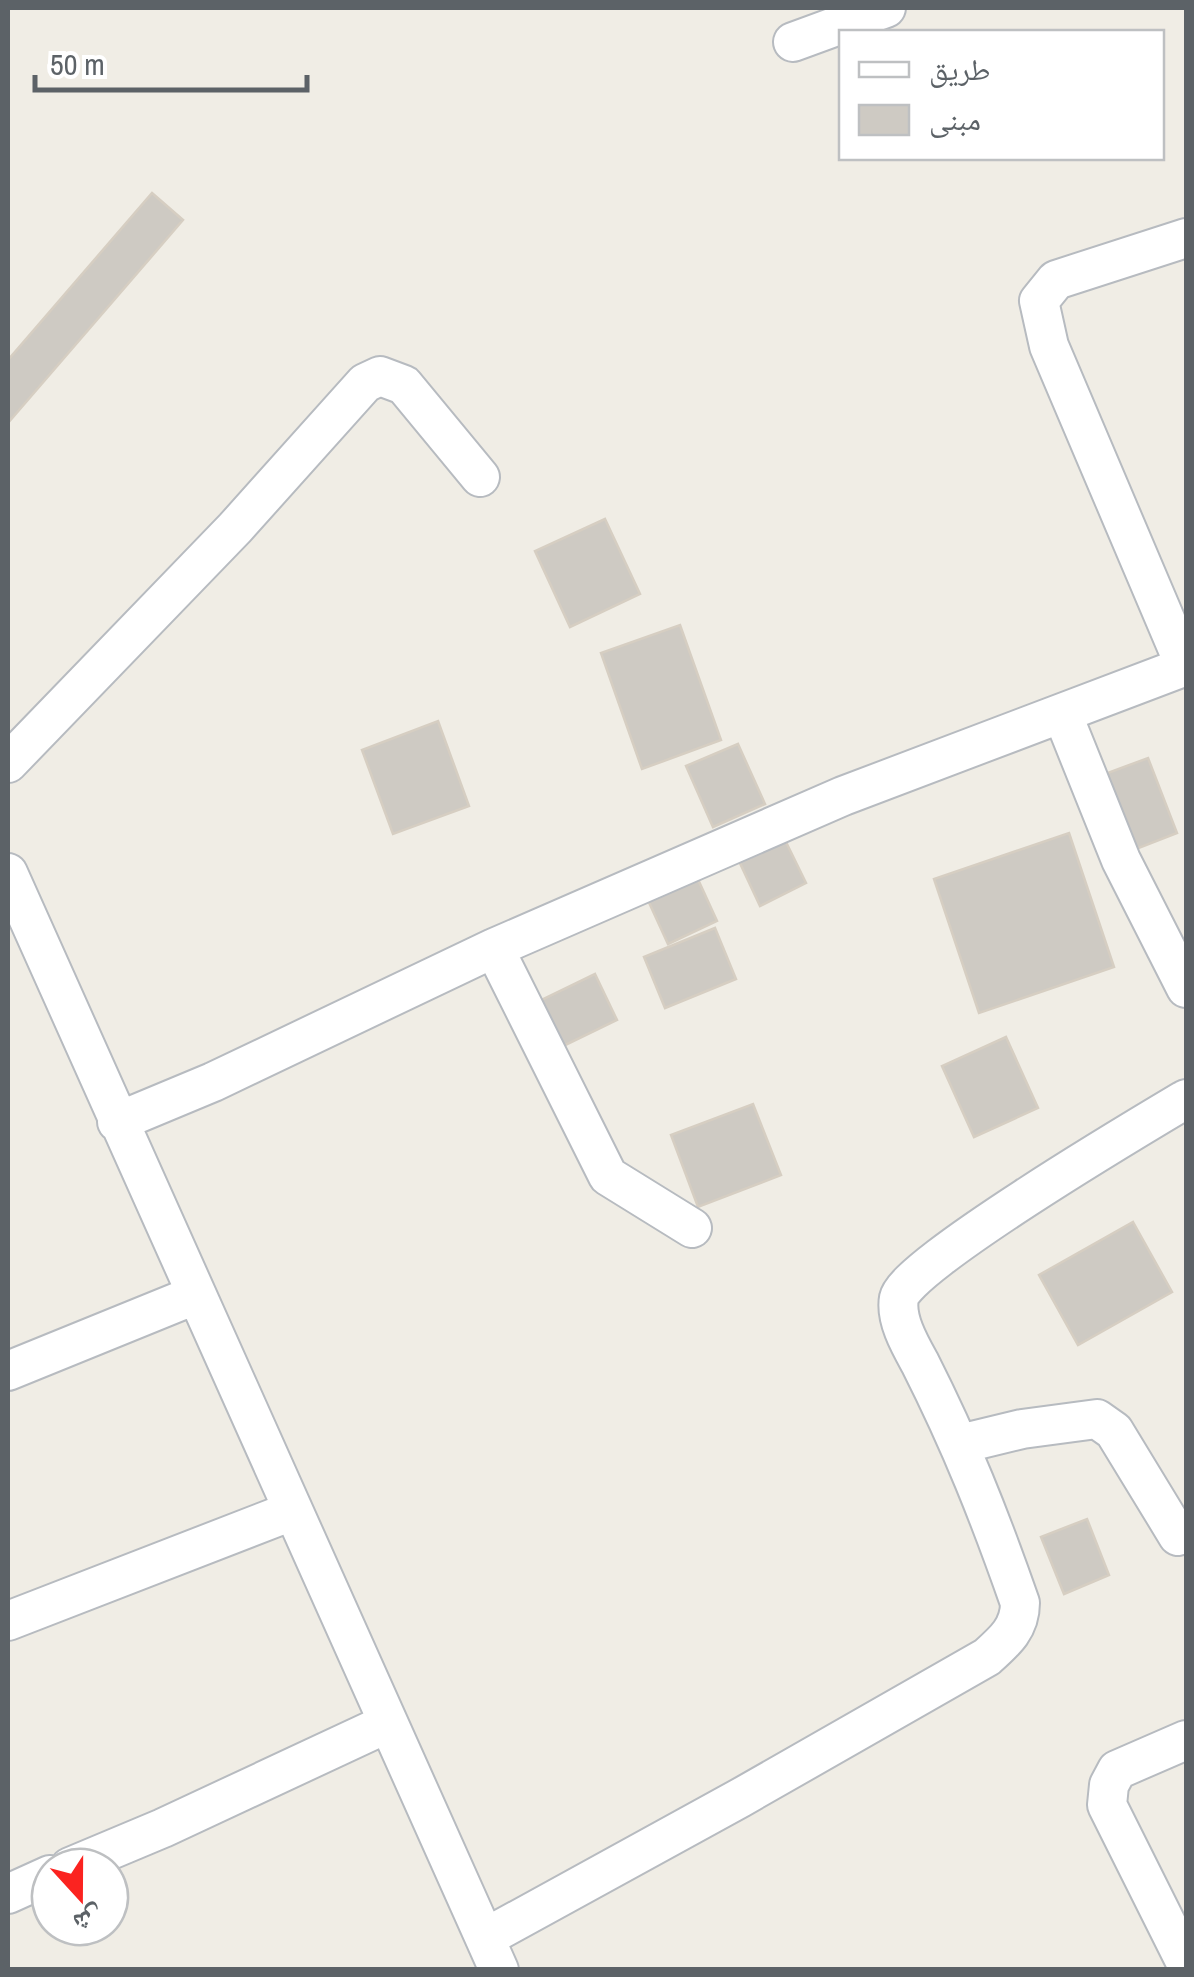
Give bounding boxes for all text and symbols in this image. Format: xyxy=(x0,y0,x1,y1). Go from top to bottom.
scale bar xyxy=(35,30,308,92)
legend xyxy=(839,30,1164,160)
text: 50 m xyxy=(50,44,105,84)
text: طريق xyxy=(929,49,990,89)
text: مبنى xyxy=(929,99,981,139)
north arrow xyxy=(30,1847,130,1947)
text: ش xyxy=(68,1897,110,1943)

